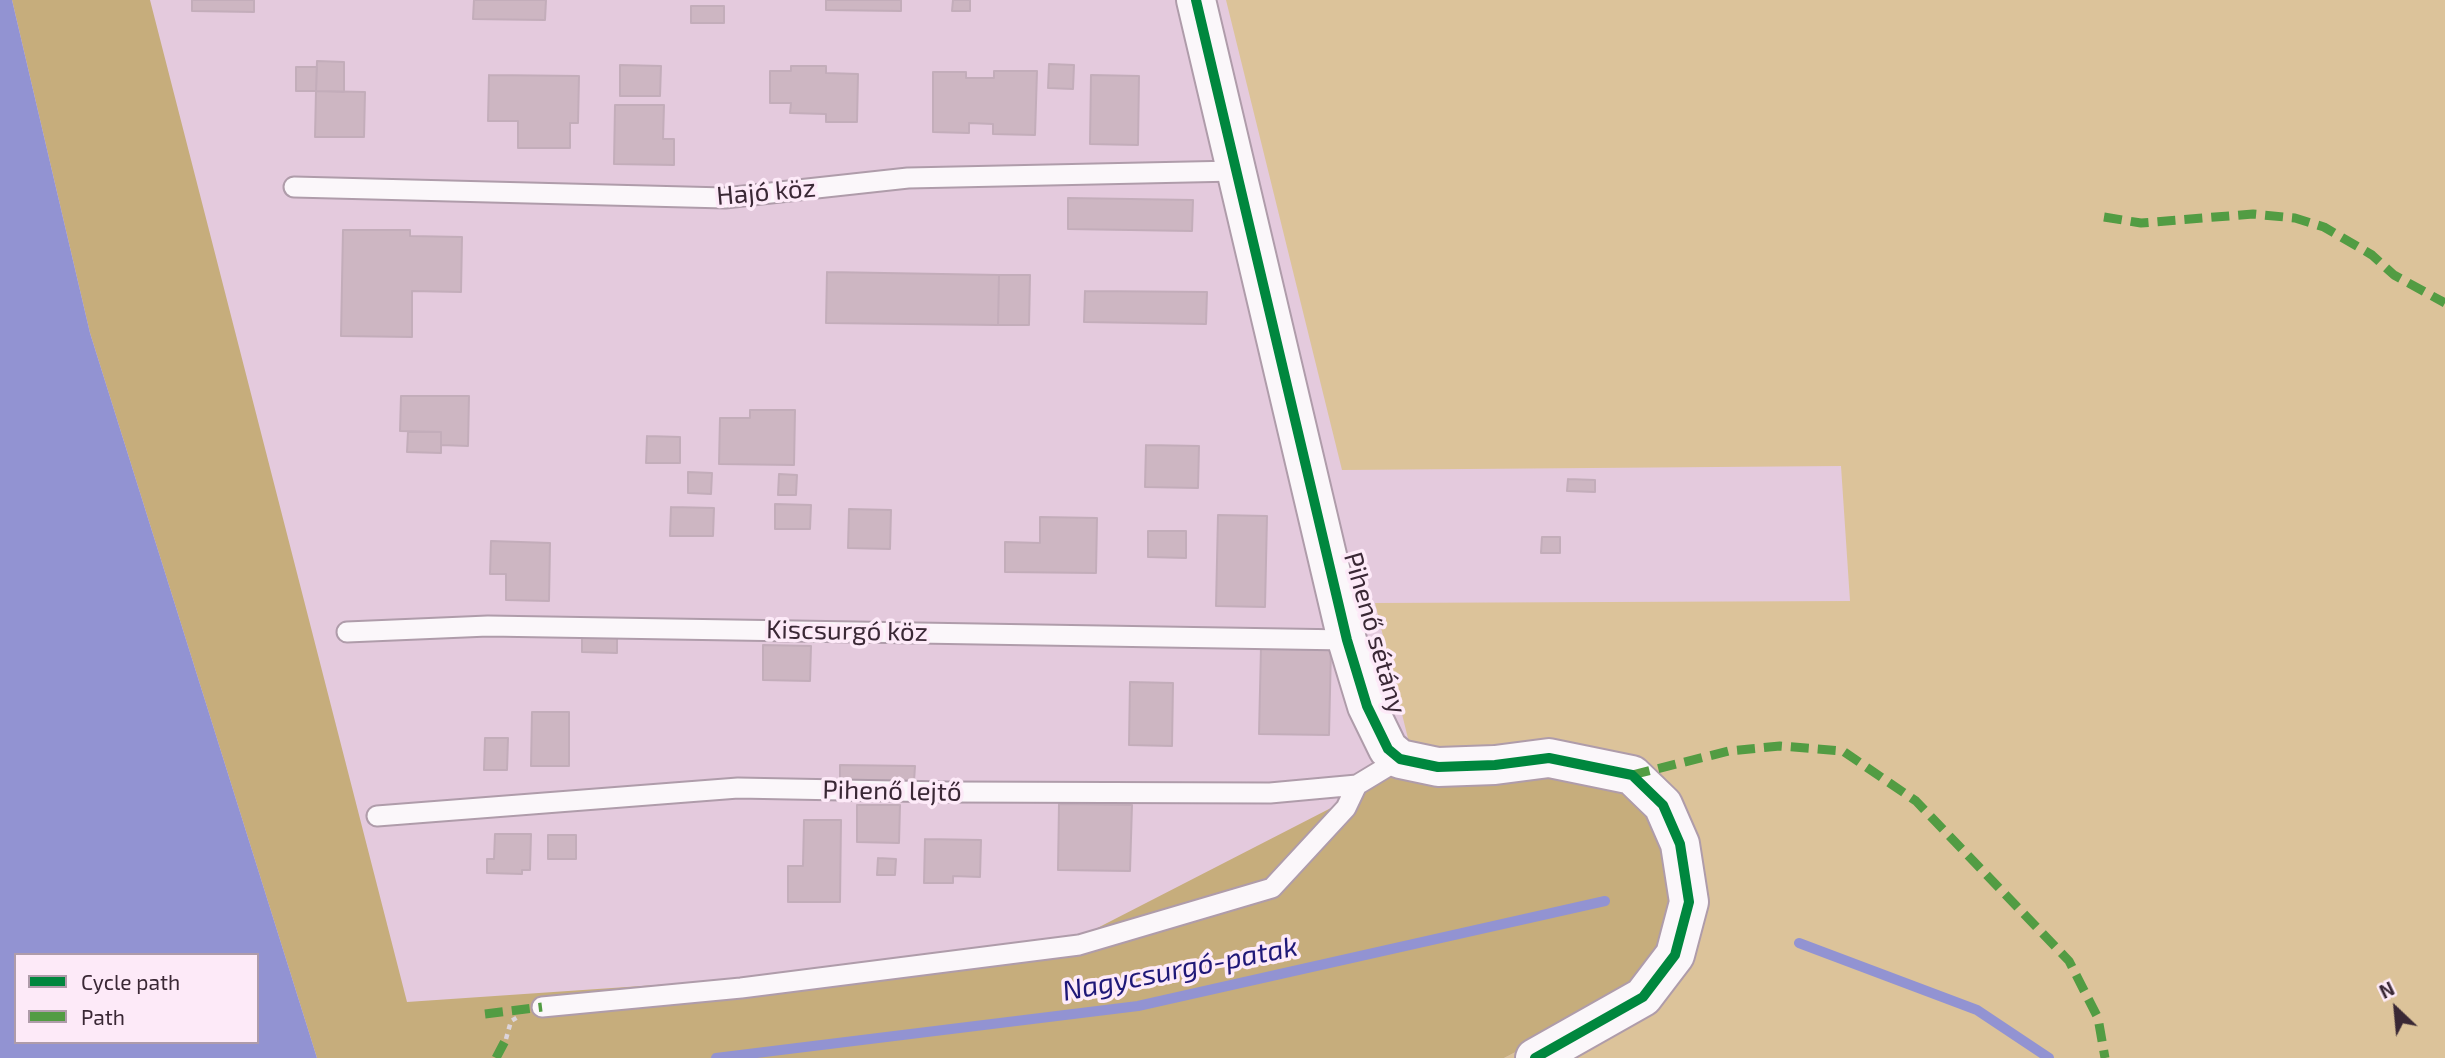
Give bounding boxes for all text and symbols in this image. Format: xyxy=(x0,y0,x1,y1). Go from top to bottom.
street label: Hajó köz xyxy=(715,172,817,212)
street label: Pihenő sétány xyxy=(1337,549,1413,717)
street label: Kiscsurgó köz xyxy=(766,614,928,648)
street label: Pihenő lejtő xyxy=(822,774,962,808)
water label: Nagycsurgó-patak xyxy=(1059,930,1301,1008)
legend xyxy=(14,953,259,1044)
text: Cycle path xyxy=(81,969,180,994)
north arrow xyxy=(2361,974,2431,1044)
text: N xyxy=(2375,976,2398,1003)
text: Path xyxy=(81,1004,125,1029)

